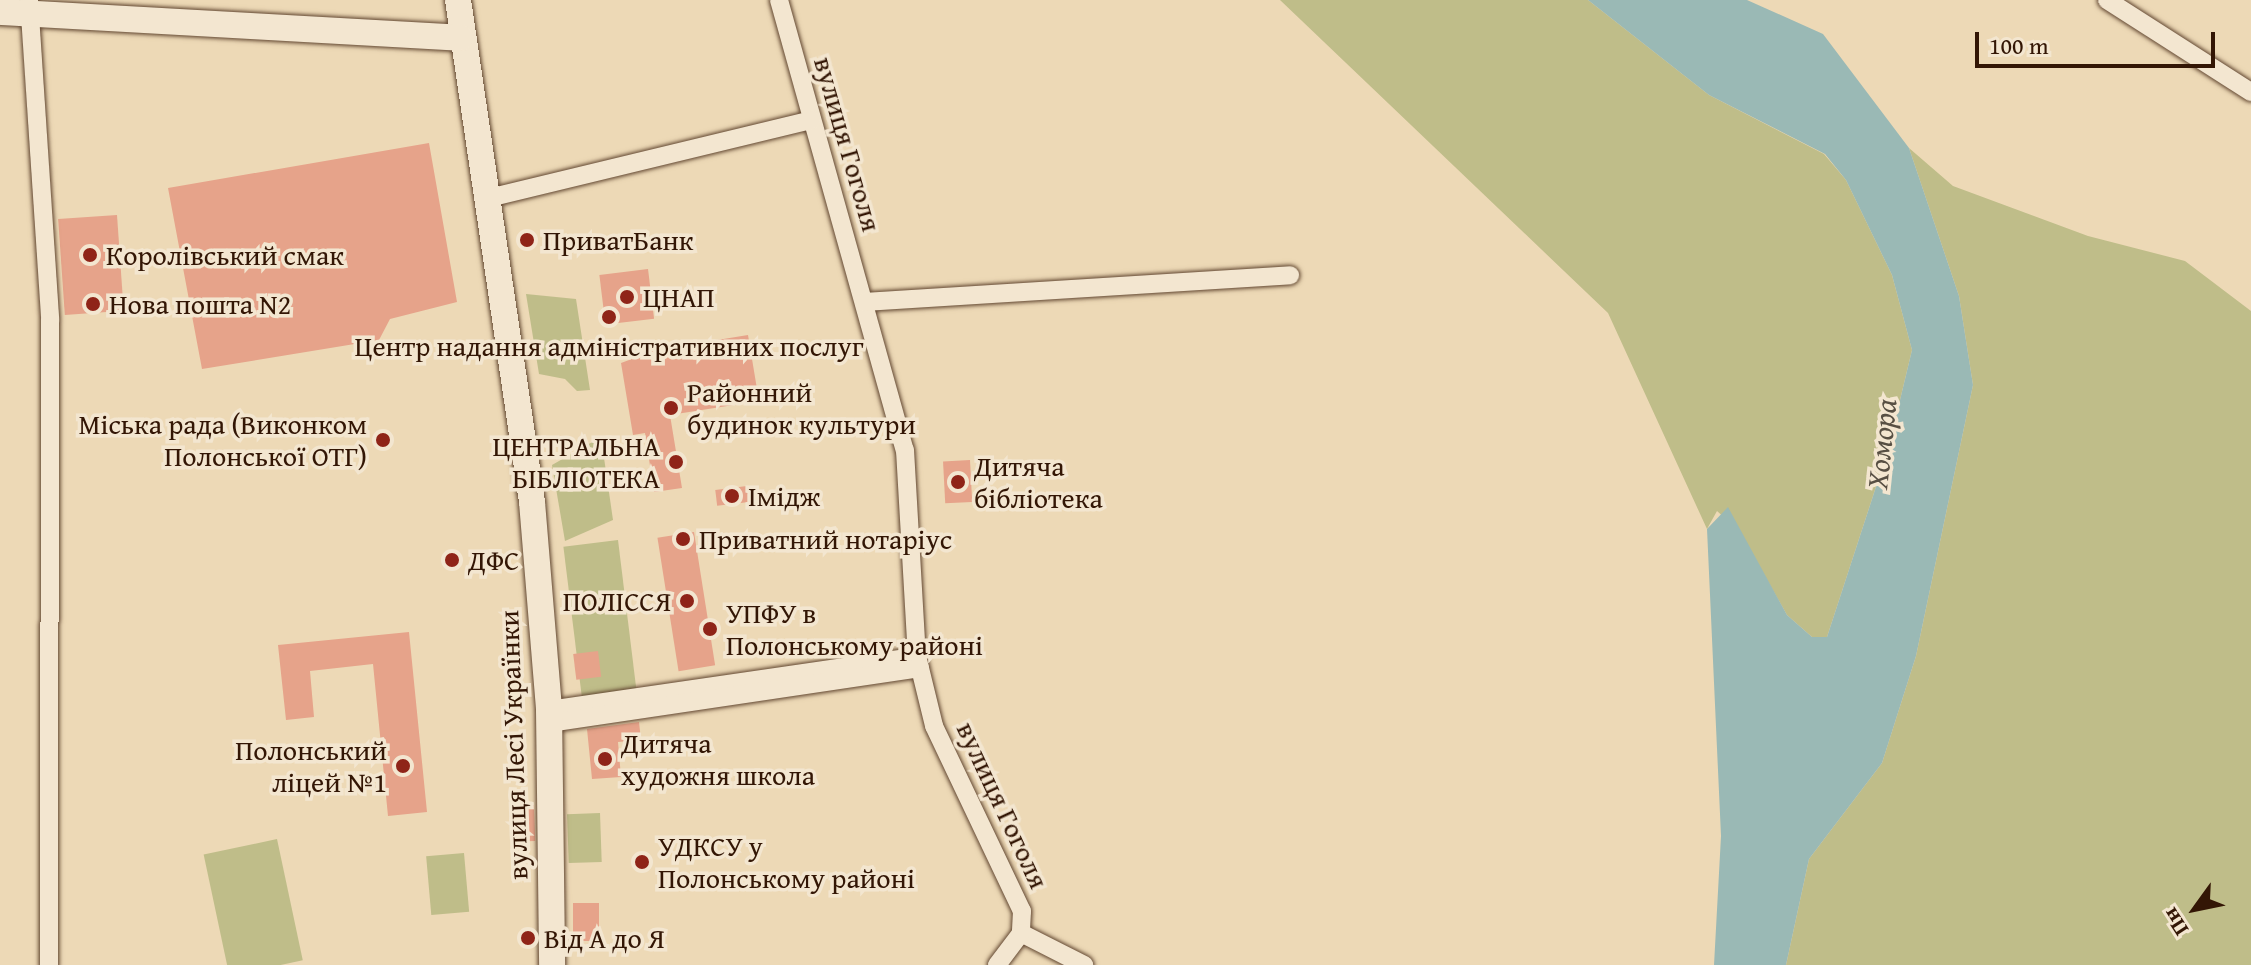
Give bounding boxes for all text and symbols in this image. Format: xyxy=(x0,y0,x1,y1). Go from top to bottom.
scale bar xyxy=(1979,16,2219,66)
text: 100 m xyxy=(1989,28,2049,63)
street label: вулиця Гоголя xyxy=(807,53,889,235)
place label: ПриватБанк xyxy=(543,223,693,257)
marker: ПриватБанк xyxy=(518,231,536,249)
place label: Королівський смак xyxy=(106,238,344,272)
marker: Королівський смак xyxy=(81,246,99,264)
place label: ЦНАП xyxy=(643,280,715,314)
place label: Нова пошта N2 xyxy=(109,287,291,321)
marker: ЦНАП xyxy=(618,288,636,306)
marker: Нова пошта N2 xyxy=(84,295,102,313)
marker: Центр надання адміністративних послуг xyxy=(600,308,618,326)
place label: Центр надання адміністративних послуг xyxy=(354,329,864,363)
place label: Районний будинок культури xyxy=(687,375,916,441)
water label: Хомора xyxy=(1858,397,1904,491)
marker: Районний будинок культури xyxy=(662,399,680,417)
place label: Міська рада (Виконком Полонської ОТГ) xyxy=(79,407,367,473)
place label: ЦЕНТРАЛЬНА БІБЛІОТЕКА xyxy=(493,429,660,495)
marker: Міська рада (Виконком Полонської ОТГ) xyxy=(374,431,392,449)
place label: Дитяча бібліотека xyxy=(974,449,1103,515)
marker: ЦЕНТРАЛЬНА БІБЛІОТЕКА xyxy=(667,453,685,471)
marker: Дитяча бібліотека xyxy=(949,473,967,491)
place label: Імідж xyxy=(748,479,820,513)
marker: Імідж xyxy=(723,487,741,505)
place label: Приватний нотаріус xyxy=(699,522,952,556)
marker: Приватний нотаріус xyxy=(674,530,692,548)
place label: ДФС xyxy=(468,543,519,577)
marker: ДФС xyxy=(443,551,461,569)
place label: ПОЛІССЯ xyxy=(563,584,671,618)
marker: ПОЛІССЯ xyxy=(678,592,696,610)
place label: УПФУ в Полонському районі xyxy=(726,596,983,662)
street label: вулиця Лесі Українки xyxy=(492,610,534,880)
marker: УПФУ в Полонському районі xyxy=(701,620,719,638)
street label: вулиця Гоголя xyxy=(950,716,1056,894)
place label: Дитяча художня школа xyxy=(621,726,815,792)
place label: Полонський ліцей №1 xyxy=(235,733,387,799)
marker: Дитяча художня школа xyxy=(596,750,614,768)
marker: Полонський ліцей №1 xyxy=(394,757,412,775)
place label: УДКСУ у Полонському районi xyxy=(658,829,915,895)
marker: УДКСУ у Полонському районi xyxy=(633,853,651,871)
north arrow xyxy=(2155,869,2235,949)
text: Пн xyxy=(2154,901,2196,943)
place label: Від А до Я xyxy=(544,921,664,955)
marker: Від А до Я xyxy=(519,929,537,947)

